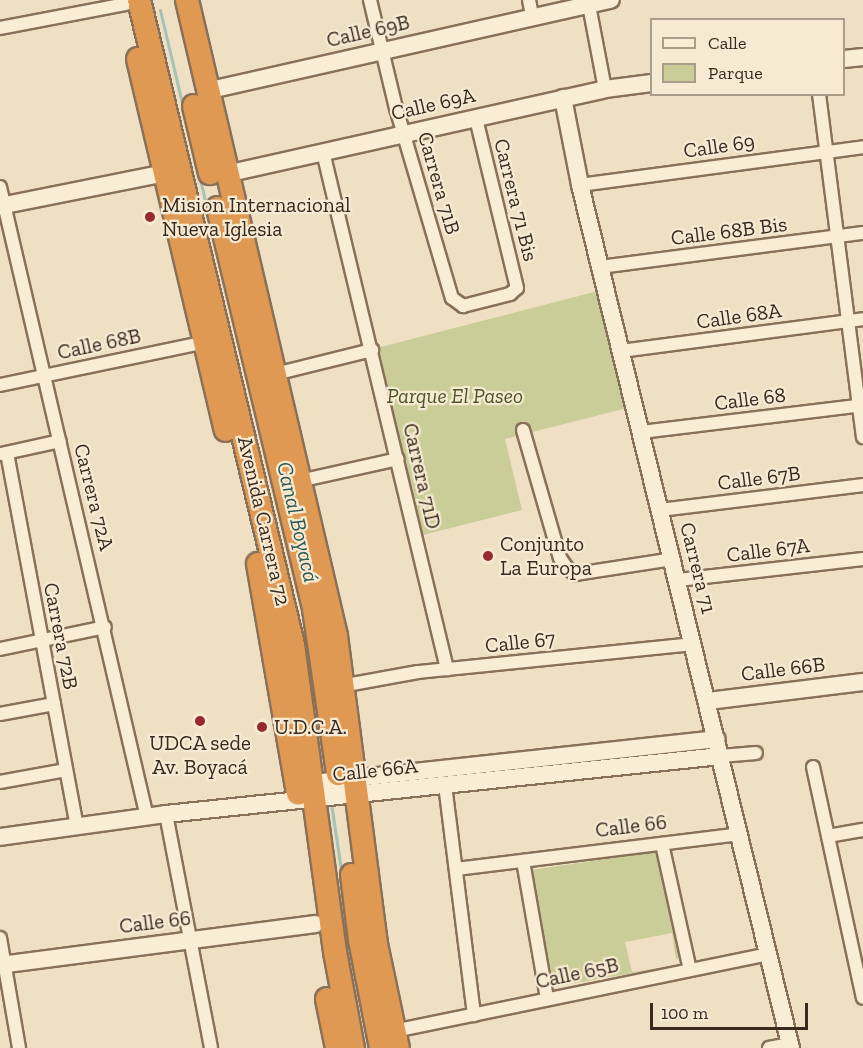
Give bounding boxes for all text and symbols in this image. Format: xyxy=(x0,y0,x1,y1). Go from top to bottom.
street label: Calle 69B xyxy=(324,9,412,53)
legend xyxy=(650,18,845,96)
text: Calle xyxy=(708,32,746,54)
text: Parque xyxy=(708,62,763,84)
street label: Calle 69A xyxy=(389,82,477,126)
street label: Carrera 71B xyxy=(412,129,466,237)
street label: Calle 69 xyxy=(682,129,756,163)
street label: Carrera 71 Bis xyxy=(489,136,543,264)
place label: Mision Internacional Nueva Iglesia xyxy=(162,192,351,242)
marker: Mision Internacional Nueva Iglesia xyxy=(143,210,157,224)
street label: Calle 68B Bis xyxy=(669,211,789,251)
street label: Calle 68A xyxy=(695,298,783,334)
street label: Calle 68B xyxy=(55,323,143,365)
street label: Calle 68 xyxy=(713,382,787,416)
park label: Parque El Paseo xyxy=(387,383,523,409)
street label: Carrera 71D xyxy=(398,421,446,531)
street label: Avenida Carrera 72 xyxy=(232,434,296,608)
street label: Carrera 72A xyxy=(69,441,119,553)
water label: Canal Boyacá xyxy=(271,459,325,585)
street label: Calle 67B xyxy=(716,460,802,496)
street label: Carrera 71 xyxy=(675,520,721,616)
place label: Conjunto La Europa xyxy=(500,531,592,581)
street label: Calle 67A xyxy=(725,532,811,568)
marker: Conjunto La Europa xyxy=(481,549,495,563)
street label: Carrera 72B xyxy=(38,580,84,692)
street label: Calle 67 xyxy=(484,626,556,658)
street label: Calle 66B xyxy=(740,651,826,687)
marker: UDCA sede Av. Boyacá xyxy=(193,714,207,728)
place label: U.D.C.A. xyxy=(274,714,347,740)
marker: U.D.C.A. xyxy=(255,720,269,734)
place label: UDCA sede Av. Boyacá xyxy=(149,730,251,780)
street label: Calle 66A xyxy=(331,753,419,787)
street label: Calle 66 xyxy=(594,809,668,843)
street label: Calle 66 xyxy=(118,905,192,939)
street label: Calle 65B xyxy=(533,952,621,994)
scale bar xyxy=(653,991,810,1029)
text: 100 m xyxy=(661,1002,708,1024)

